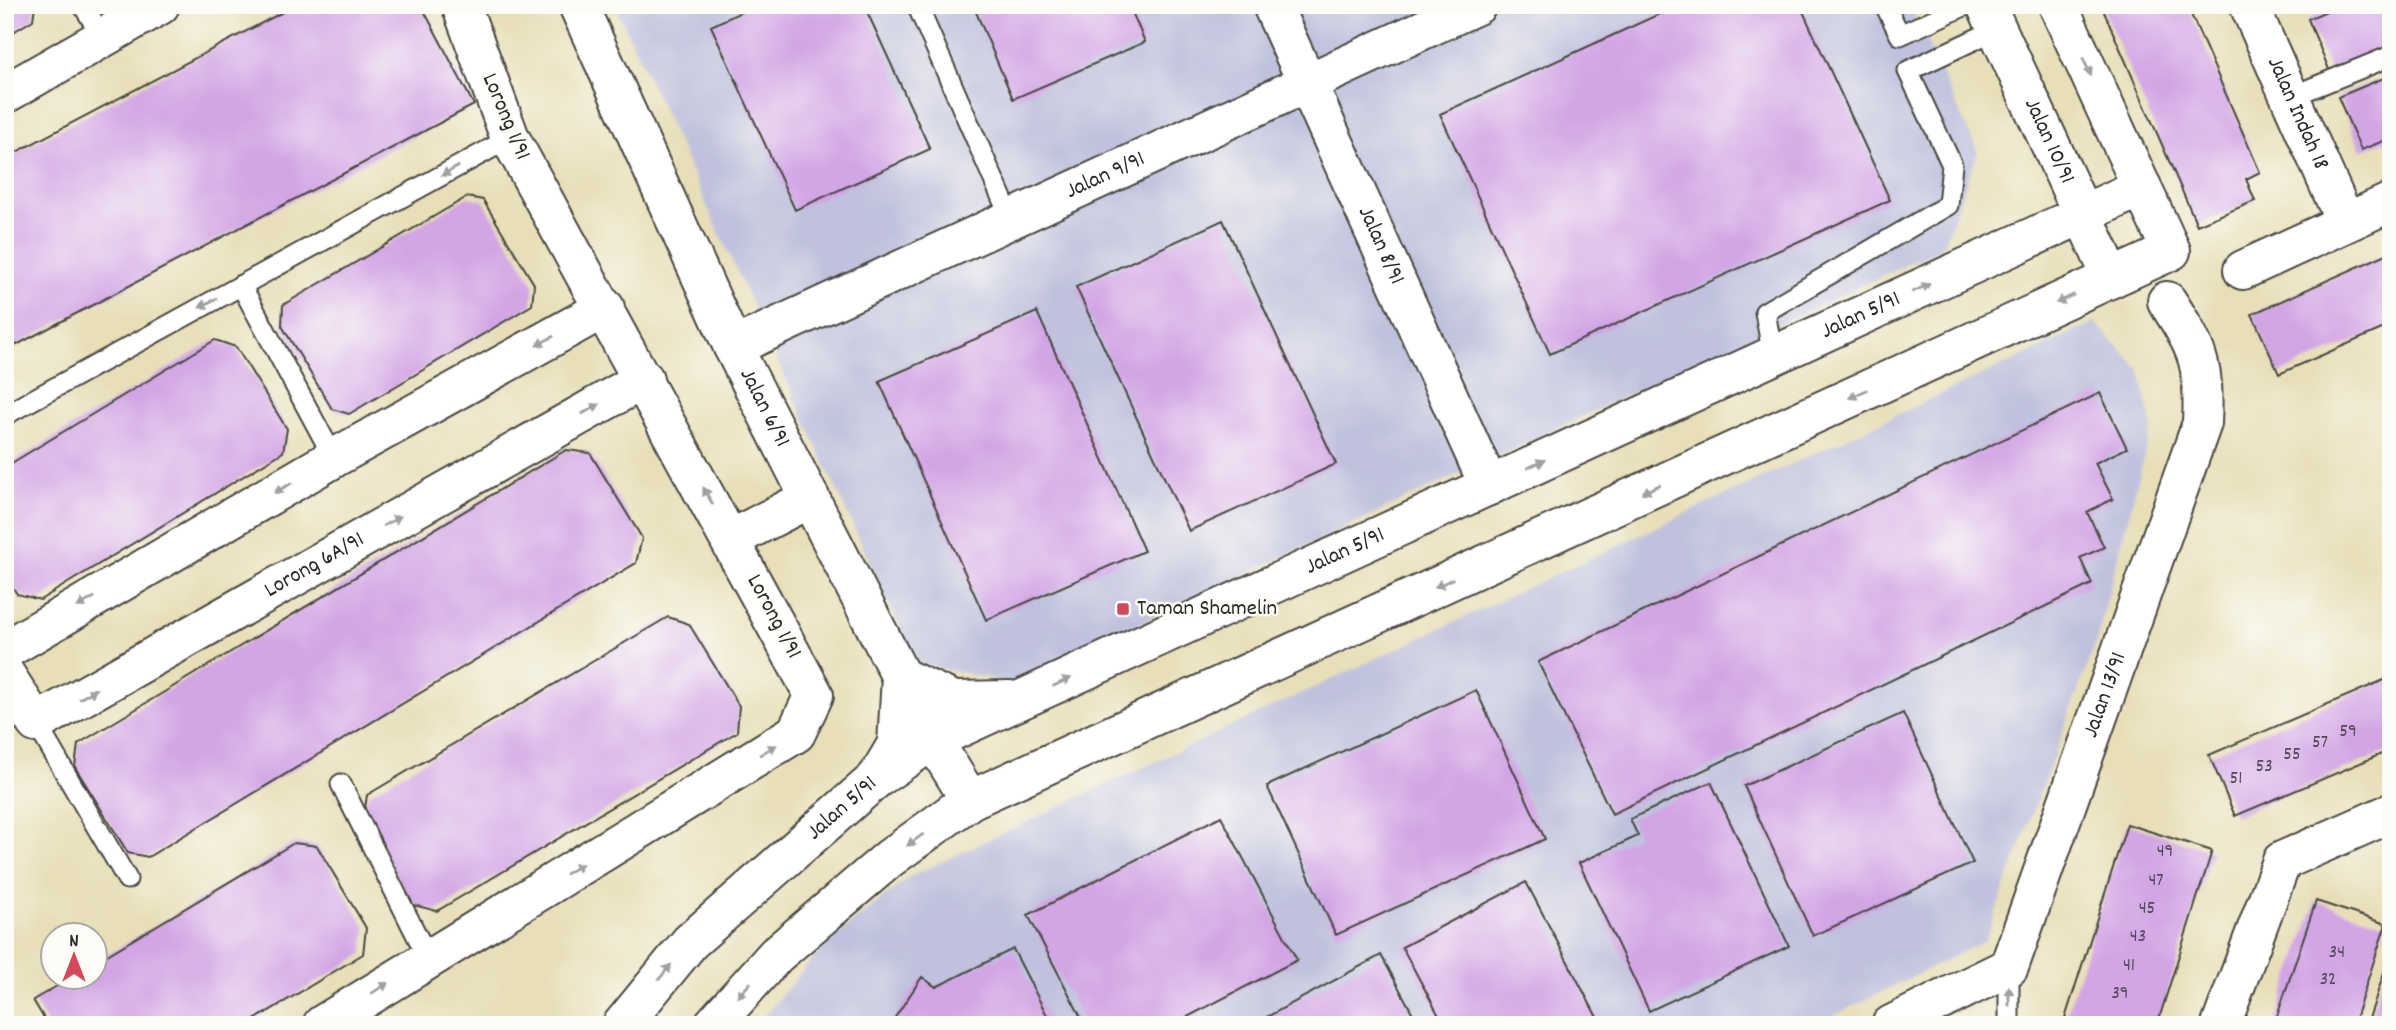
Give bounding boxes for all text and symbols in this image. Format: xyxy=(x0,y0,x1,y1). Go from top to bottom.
street label: Jalan Indah 18 xyxy=(2258,52,2337,176)
one-way arrow xyxy=(2081,57,2093,77)
street label: Lorong 1/91 xyxy=(472,68,538,166)
street label: Jalan 10/91 xyxy=(2015,93,2083,189)
street label: Jalan 9/91 xyxy=(1060,143,1151,208)
one-way arrow xyxy=(441,165,460,177)
street label: Jalan 8/91 xyxy=(1349,201,1413,290)
one-way arrow xyxy=(1911,282,1932,293)
street label: Jalan 5/91 xyxy=(1816,283,1906,348)
one-way arrow xyxy=(2055,293,2075,305)
one-way arrow xyxy=(197,297,217,309)
one-way arrow xyxy=(536,335,555,347)
street label: Jalan 6/91 xyxy=(730,363,798,453)
one-way arrow xyxy=(1848,388,1868,400)
one-way arrow xyxy=(581,403,600,415)
one-way arrow xyxy=(1526,459,1546,470)
one-way arrow xyxy=(273,481,292,494)
one-way arrow xyxy=(1641,483,1661,495)
one-way arrow xyxy=(702,486,714,506)
one-way arrow xyxy=(383,515,402,527)
street label: Jalan 5/91 xyxy=(1300,519,1390,584)
street label: Lorong 6A/91 xyxy=(258,524,371,607)
street label: Lorong 1/91 xyxy=(737,569,809,665)
one-way arrow xyxy=(1434,577,1454,589)
place label: Taman Shamelin xyxy=(1137,593,1277,626)
one-way arrow xyxy=(77,596,96,609)
marker: Taman Shamelin xyxy=(1115,601,1131,617)
street label: Jalan 13/91 xyxy=(2075,648,2136,742)
one-way arrow xyxy=(1052,676,1072,687)
one-way arrow xyxy=(78,688,98,700)
house number: 59 xyxy=(2339,719,2357,746)
house number: 57 xyxy=(2312,730,2328,757)
house number: 55 xyxy=(2283,742,2301,769)
one-way arrow xyxy=(758,744,777,757)
house number: 53 xyxy=(2255,754,2273,781)
house number: 51 xyxy=(2230,766,2242,793)
street label: Jalan 5/91 xyxy=(800,768,885,849)
one-way arrow xyxy=(906,833,924,847)
house number: 49 xyxy=(2157,839,2173,866)
one-way arrow xyxy=(564,863,583,876)
house number: 47 xyxy=(2148,868,2164,895)
house number: 45 xyxy=(2139,896,2155,923)
north arrow xyxy=(38,922,108,992)
house number: 43 xyxy=(2130,924,2146,951)
text: N xyxy=(69,929,79,956)
house number: 34 xyxy=(2329,940,2345,967)
house number: 41 xyxy=(2123,953,2135,980)
one-way arrow xyxy=(657,964,672,981)
house number: 32 xyxy=(2320,967,2336,994)
one-way arrow xyxy=(736,981,752,999)
house number: 39 xyxy=(2111,981,2129,1008)
one-way arrow xyxy=(370,982,390,995)
one-way arrow xyxy=(2003,985,2015,1007)

